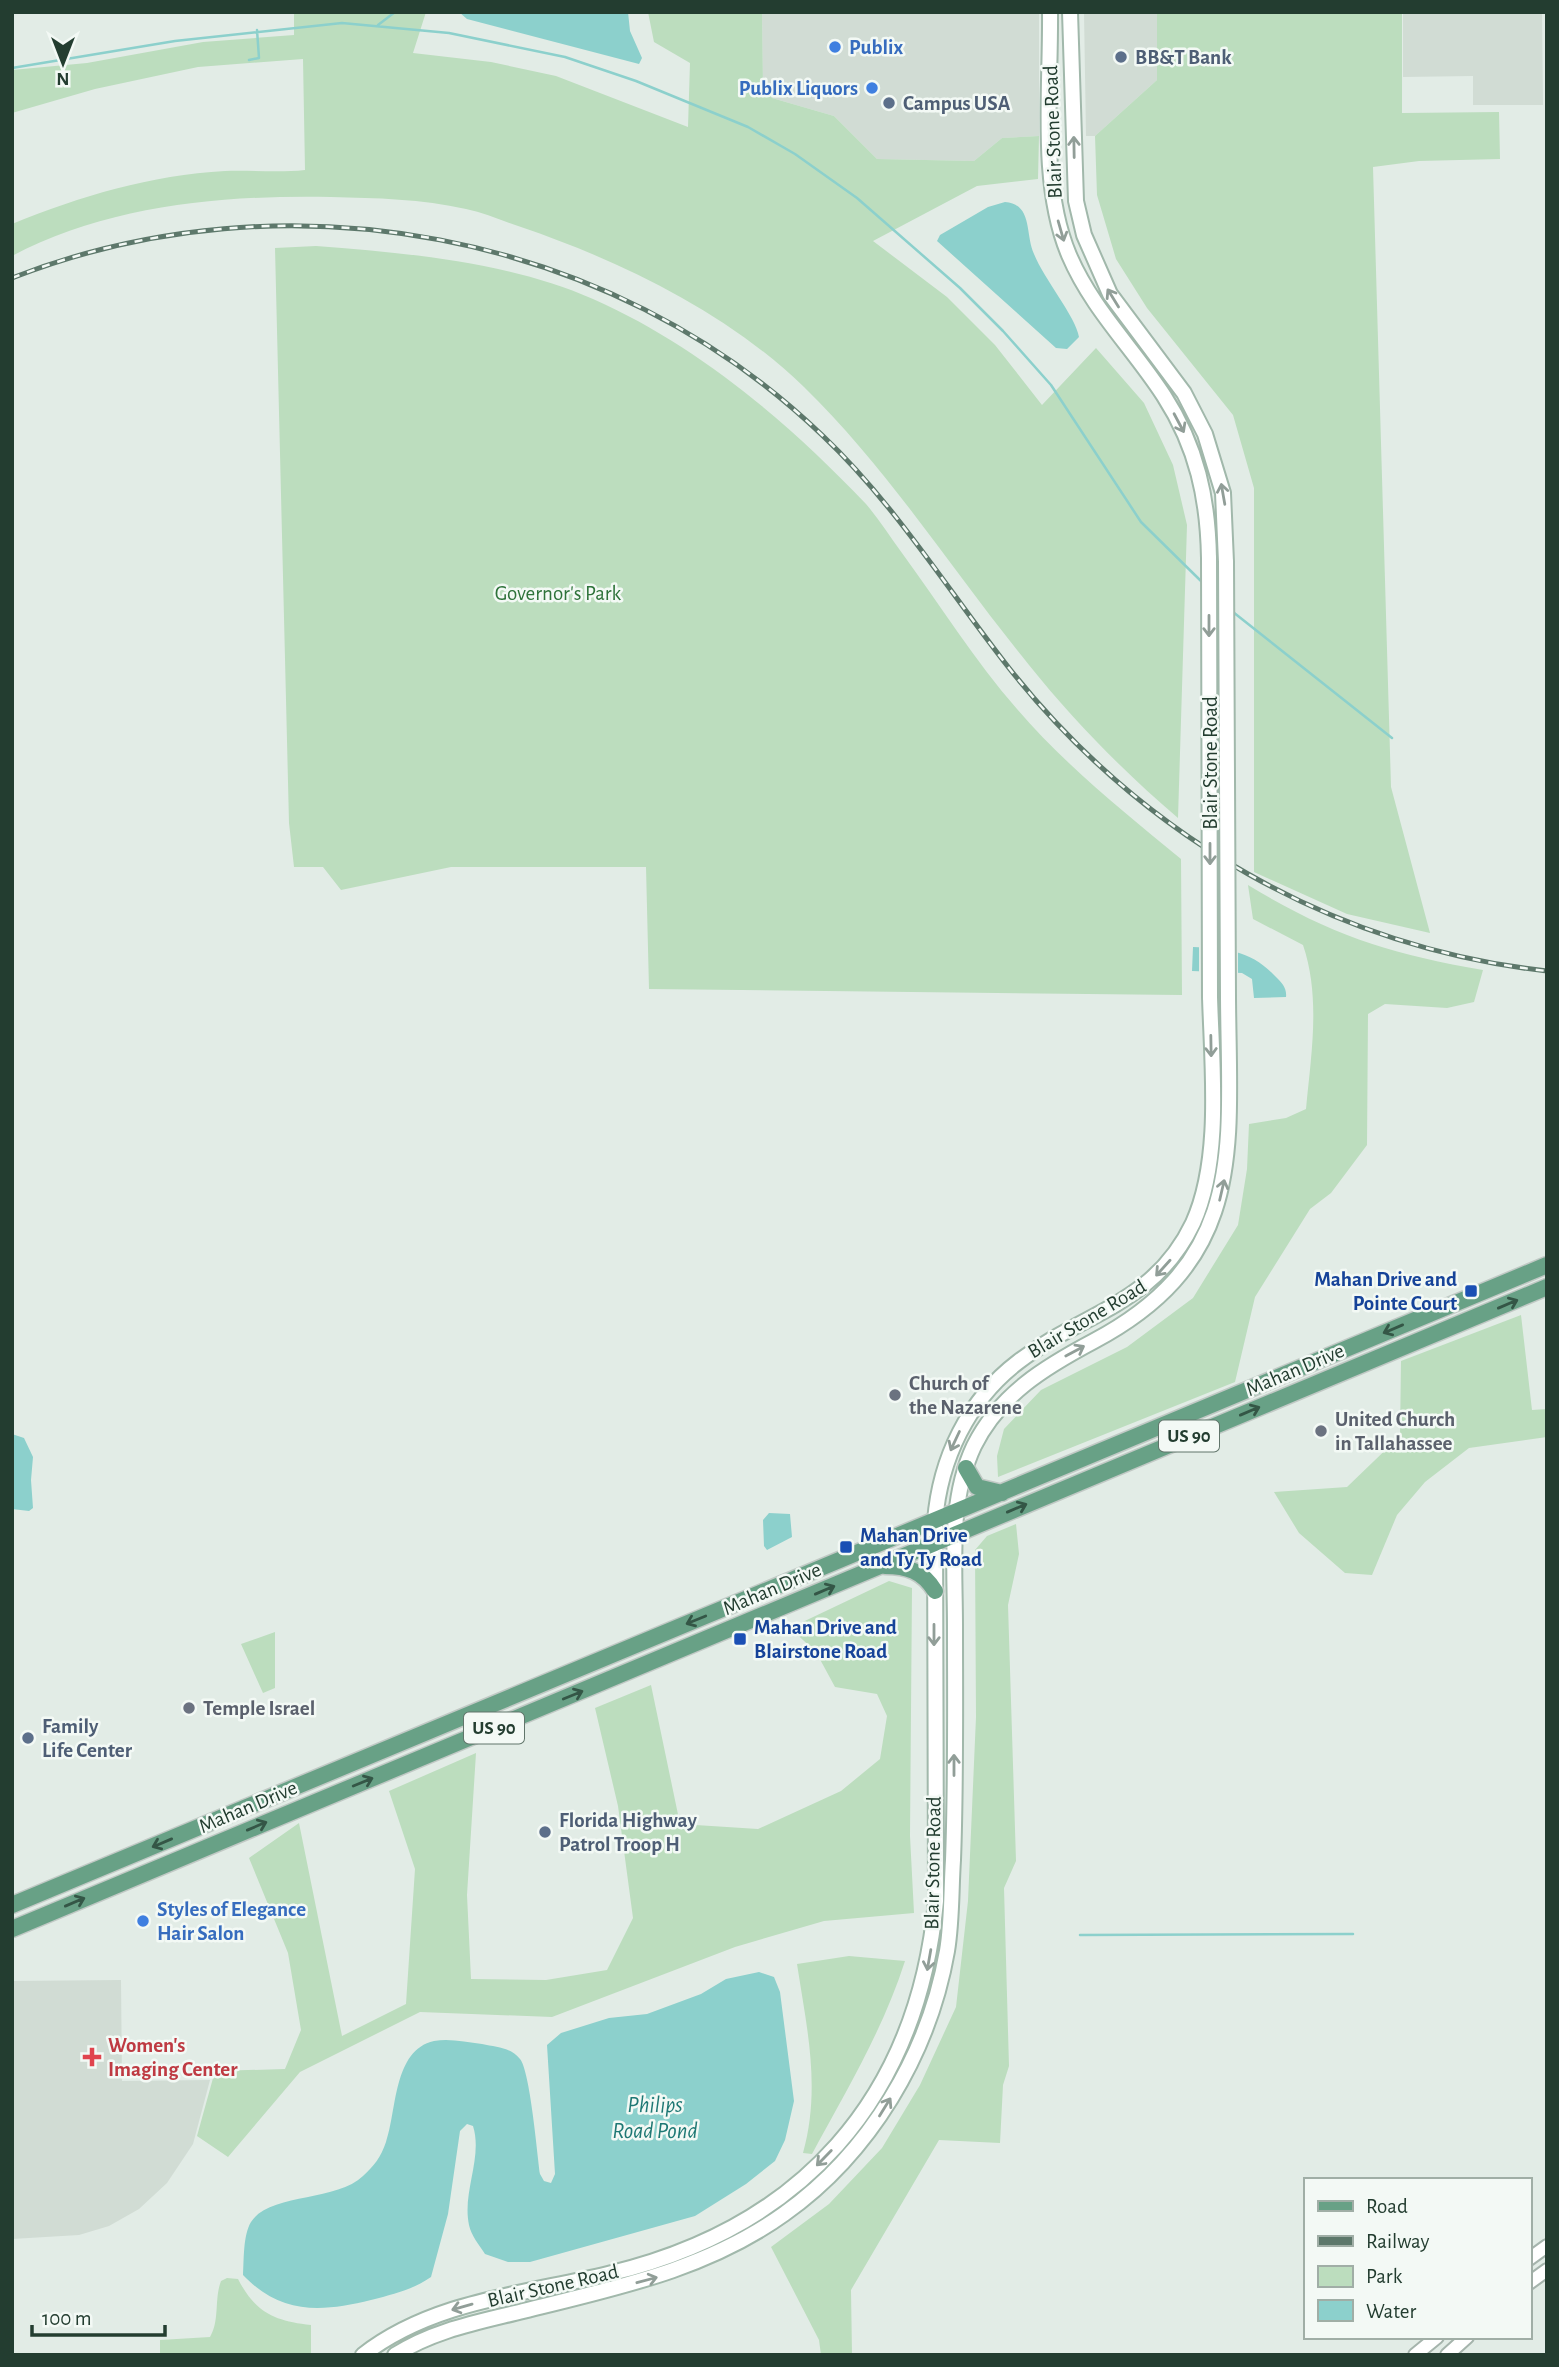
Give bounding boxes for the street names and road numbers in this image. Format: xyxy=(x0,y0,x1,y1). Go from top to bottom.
street label: Blair Stone Road xyxy=(1040,65,1066,199)
street label: Blair Stone Road xyxy=(1200,696,1221,830)
street label: Blair Stone Road xyxy=(1024,1276,1150,1362)
street label: Mahan Drive xyxy=(1243,1340,1347,1400)
road number: US 90 xyxy=(1159,1420,1219,1452)
street label: Mahan Drive xyxy=(720,1559,824,1619)
road number: US 90 xyxy=(464,1712,524,1744)
street label: Mahan Drive xyxy=(196,1777,300,1837)
street label: Blair Stone Road xyxy=(921,1796,945,1930)
street label: Blair Stone Road xyxy=(486,2261,621,2311)

